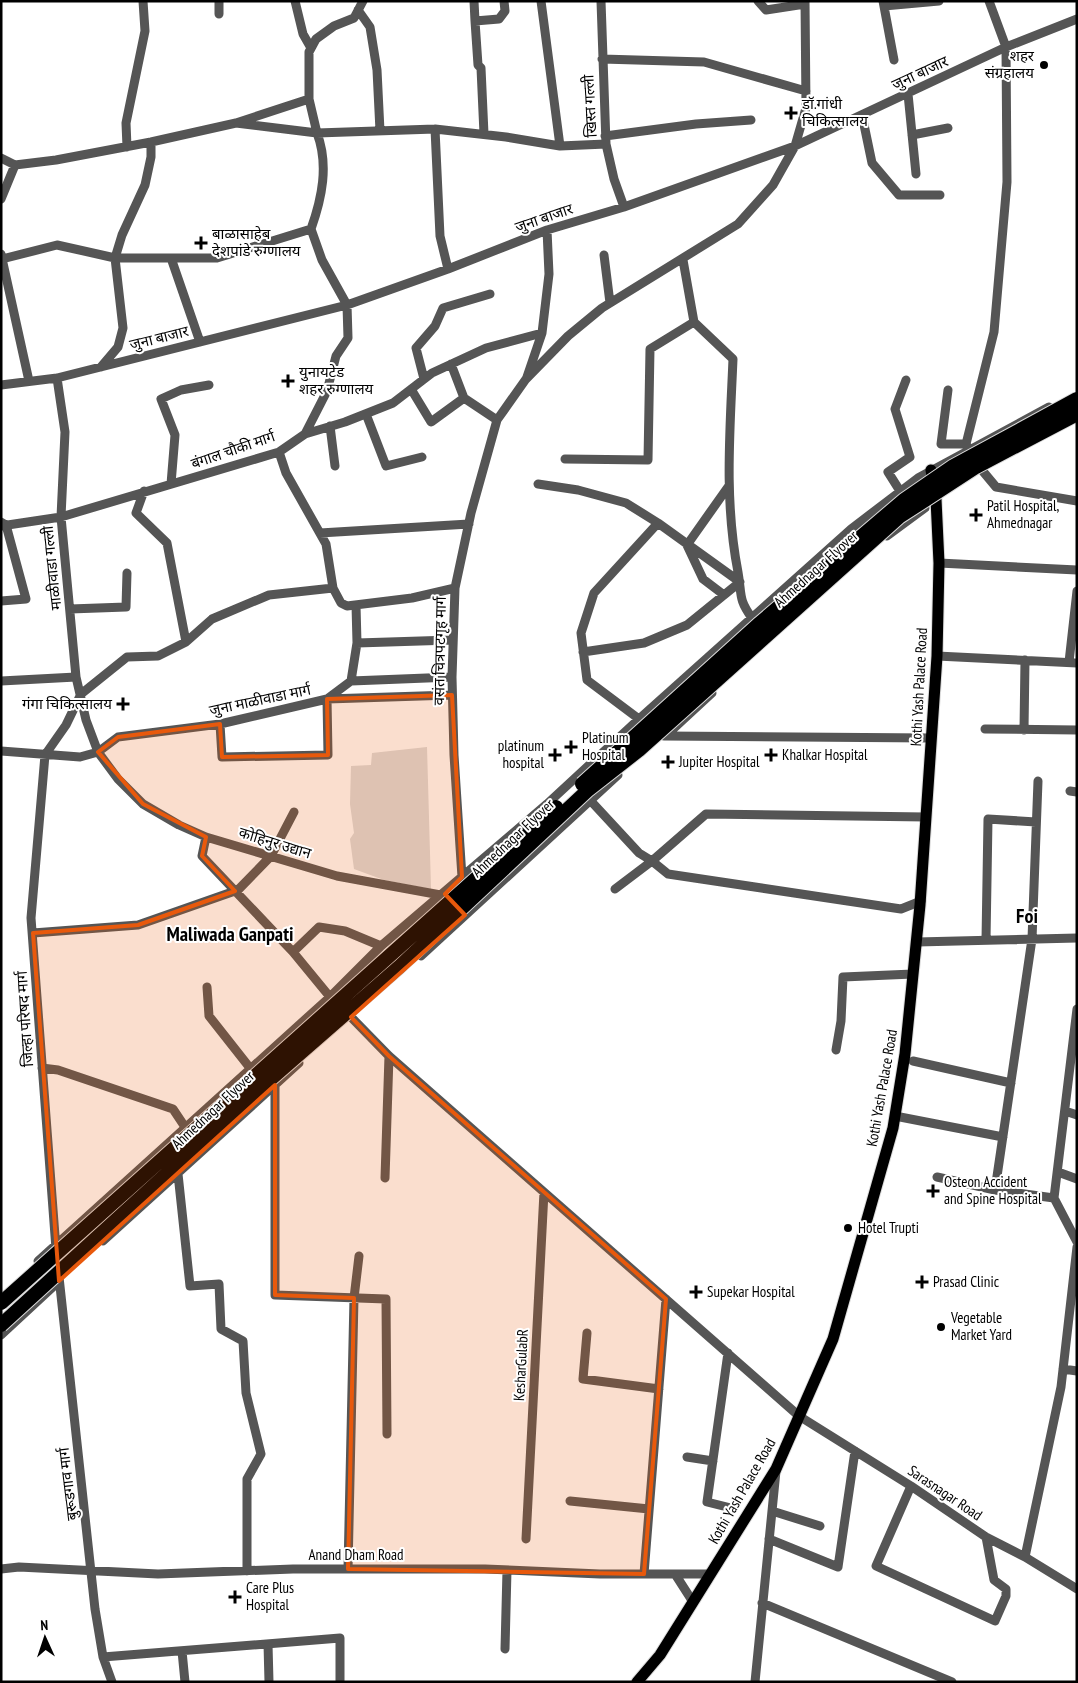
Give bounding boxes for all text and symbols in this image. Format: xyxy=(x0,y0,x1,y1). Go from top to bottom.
place label: शहर संग्रहालय xyxy=(985,46,1035,82)
street label: जुना बाजार xyxy=(889,51,952,95)
marker: शहर संग्रहालय xyxy=(1038,59,1050,71)
street label: खिस्त गल्ली xyxy=(578,73,601,138)
place label: डॉ.गांधी चिकित्सालय xyxy=(801,94,868,130)
marker: डॉ.गांधी चिकित्सालय xyxy=(784,106,798,120)
street label: जुना बाजार xyxy=(512,198,576,237)
place label: बाळासाहेब देशपांडे रुग्णालय xyxy=(212,224,301,260)
marker: बाळासाहेब देशपांडे रुग्णालय xyxy=(194,236,208,250)
street label: जुना बाजार xyxy=(127,321,191,355)
place label: युनायटेड शहर रुग्णालय xyxy=(299,362,374,398)
marker: युनायटेड शहर रुग्णालय xyxy=(281,374,295,388)
street label: बंगाल चौकी मार्ग xyxy=(188,426,278,473)
place label: Patil Hospital, Ahmednagar xyxy=(987,496,1059,532)
marker: Patil Hospital, Ahmednagar xyxy=(969,508,983,522)
street label: माळीवाडा गल्ली xyxy=(38,524,65,611)
street label: Ahmednagar Flyover xyxy=(770,525,862,611)
street label: वसंत चित्रपटगृह मार्ग xyxy=(429,595,451,706)
street label: Kothi Yash Palace Road xyxy=(906,627,931,747)
street label: जुना माळीवाडा मार्ग xyxy=(207,679,314,721)
place label: गंगा चिकित्सालय xyxy=(22,694,112,713)
marker: गंगा चिकित्सालय xyxy=(116,697,130,711)
place label: Platinum Hospital xyxy=(582,728,629,764)
place label: platinum hospital xyxy=(498,736,544,772)
marker: Platinum Hospital xyxy=(564,740,578,754)
place label: Khalkar Hospital xyxy=(782,745,868,764)
marker: platinum hospital xyxy=(548,748,562,762)
marker: Khalkar Hospital xyxy=(764,748,778,762)
place label: Jupiter Hospital xyxy=(678,752,760,771)
marker: Jupiter Hospital xyxy=(661,755,675,769)
street label: Ahmednagar Flyover xyxy=(467,794,559,881)
street label: कोहिनुर उद्यान xyxy=(236,823,314,864)
district label: Foi xyxy=(1016,903,1038,929)
district label: Maliwada Ganpati xyxy=(167,921,293,947)
street label: जिल्हा परिषद मार्ग xyxy=(12,969,37,1068)
street label: Kothi Yash Palace Road xyxy=(862,1028,901,1148)
street label: Ahmednagar Flyover xyxy=(167,1066,259,1153)
place label: Osteon Accident and Spine Hospital xyxy=(944,1172,1042,1208)
marker: Osteon Accident and Spine Hospital xyxy=(926,1184,940,1198)
place label: Hotel Trupti xyxy=(858,1218,919,1237)
marker: Hotel Trupti xyxy=(842,1222,854,1234)
place label: Prasad Clinic xyxy=(933,1272,1000,1291)
marker: Prasad Clinic xyxy=(915,1275,929,1289)
place label: Supekar Hospital xyxy=(707,1282,795,1301)
marker: Supekar Hospital xyxy=(689,1285,703,1299)
place label: Vegetable Market Yard xyxy=(950,1308,1012,1344)
marker: Vegetable Market Yard xyxy=(935,1321,947,1333)
street label: KesharGulabR xyxy=(509,1329,532,1401)
street label: Kothi Yash Palace Road xyxy=(704,1435,779,1547)
street label: बुरूडगाव मार्ग xyxy=(53,1445,82,1522)
street label: Sarasnagar Road xyxy=(905,1461,986,1524)
street label: Anand Dham Road xyxy=(309,1545,403,1564)
place label: Care Plus Hospital xyxy=(246,1578,294,1614)
marker: Care Plus Hospital xyxy=(228,1590,242,1604)
north arrow xyxy=(20,1613,70,1663)
text: N xyxy=(40,1616,49,1634)

